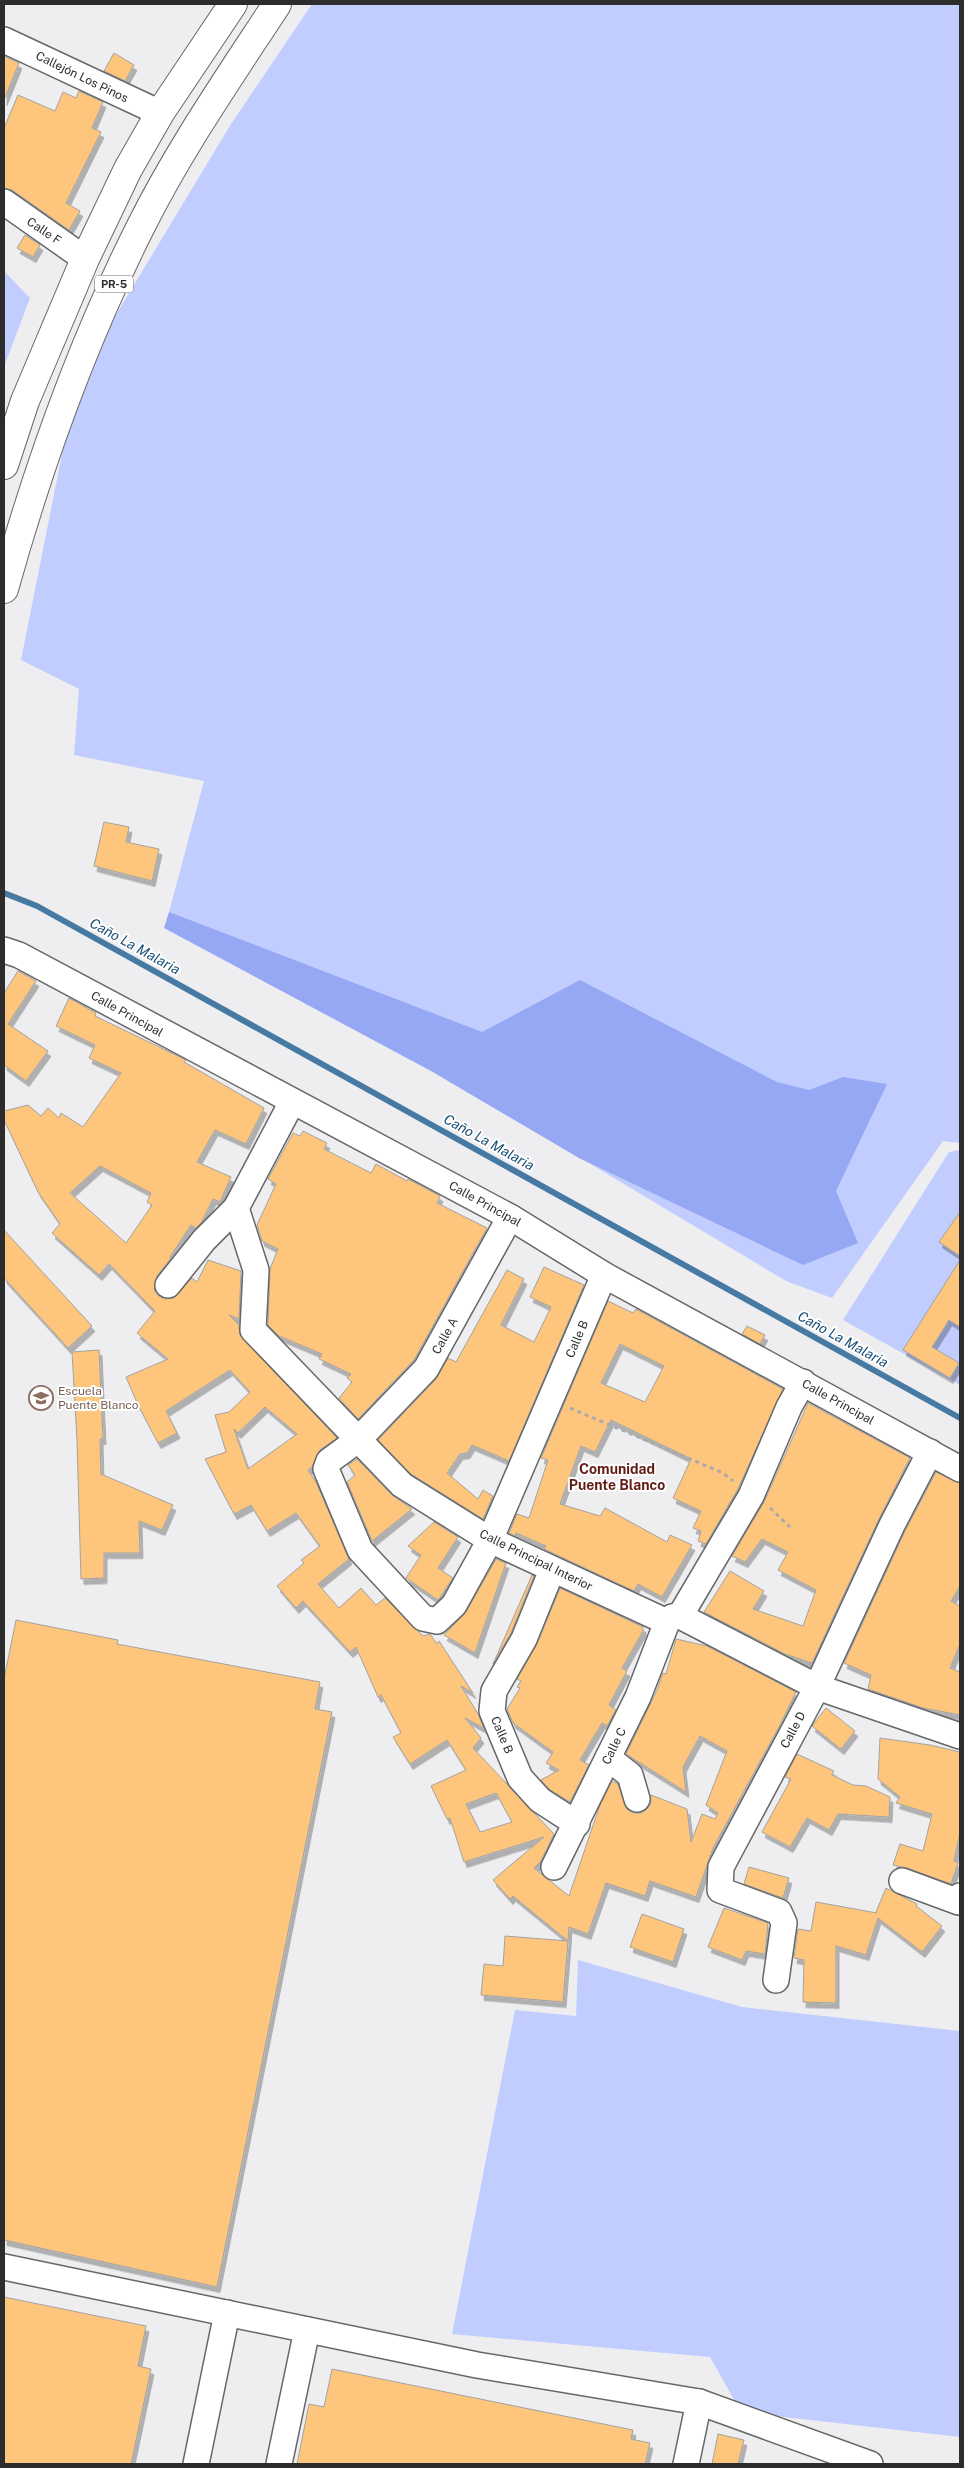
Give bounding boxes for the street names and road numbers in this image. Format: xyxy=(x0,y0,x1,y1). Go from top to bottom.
street label: Callejón Los Pinos xyxy=(34,49,130,105)
street label: Calle F xyxy=(24,214,64,248)
road number: PR-5 xyxy=(95,276,133,292)
street label: Calle Principal xyxy=(88,988,166,1040)
street label: Calle Principal xyxy=(446,1178,524,1230)
street label: Calle A xyxy=(429,1315,461,1357)
street label: Calle B xyxy=(563,1318,591,1360)
street label: Calle Principal xyxy=(799,1376,877,1428)
street label: Calle Principal Interior xyxy=(477,1527,595,1594)
street label: Calle D xyxy=(778,1709,808,1751)
street label: Calle B xyxy=(488,1714,516,1756)
street label: Calle C xyxy=(599,1725,629,1767)

